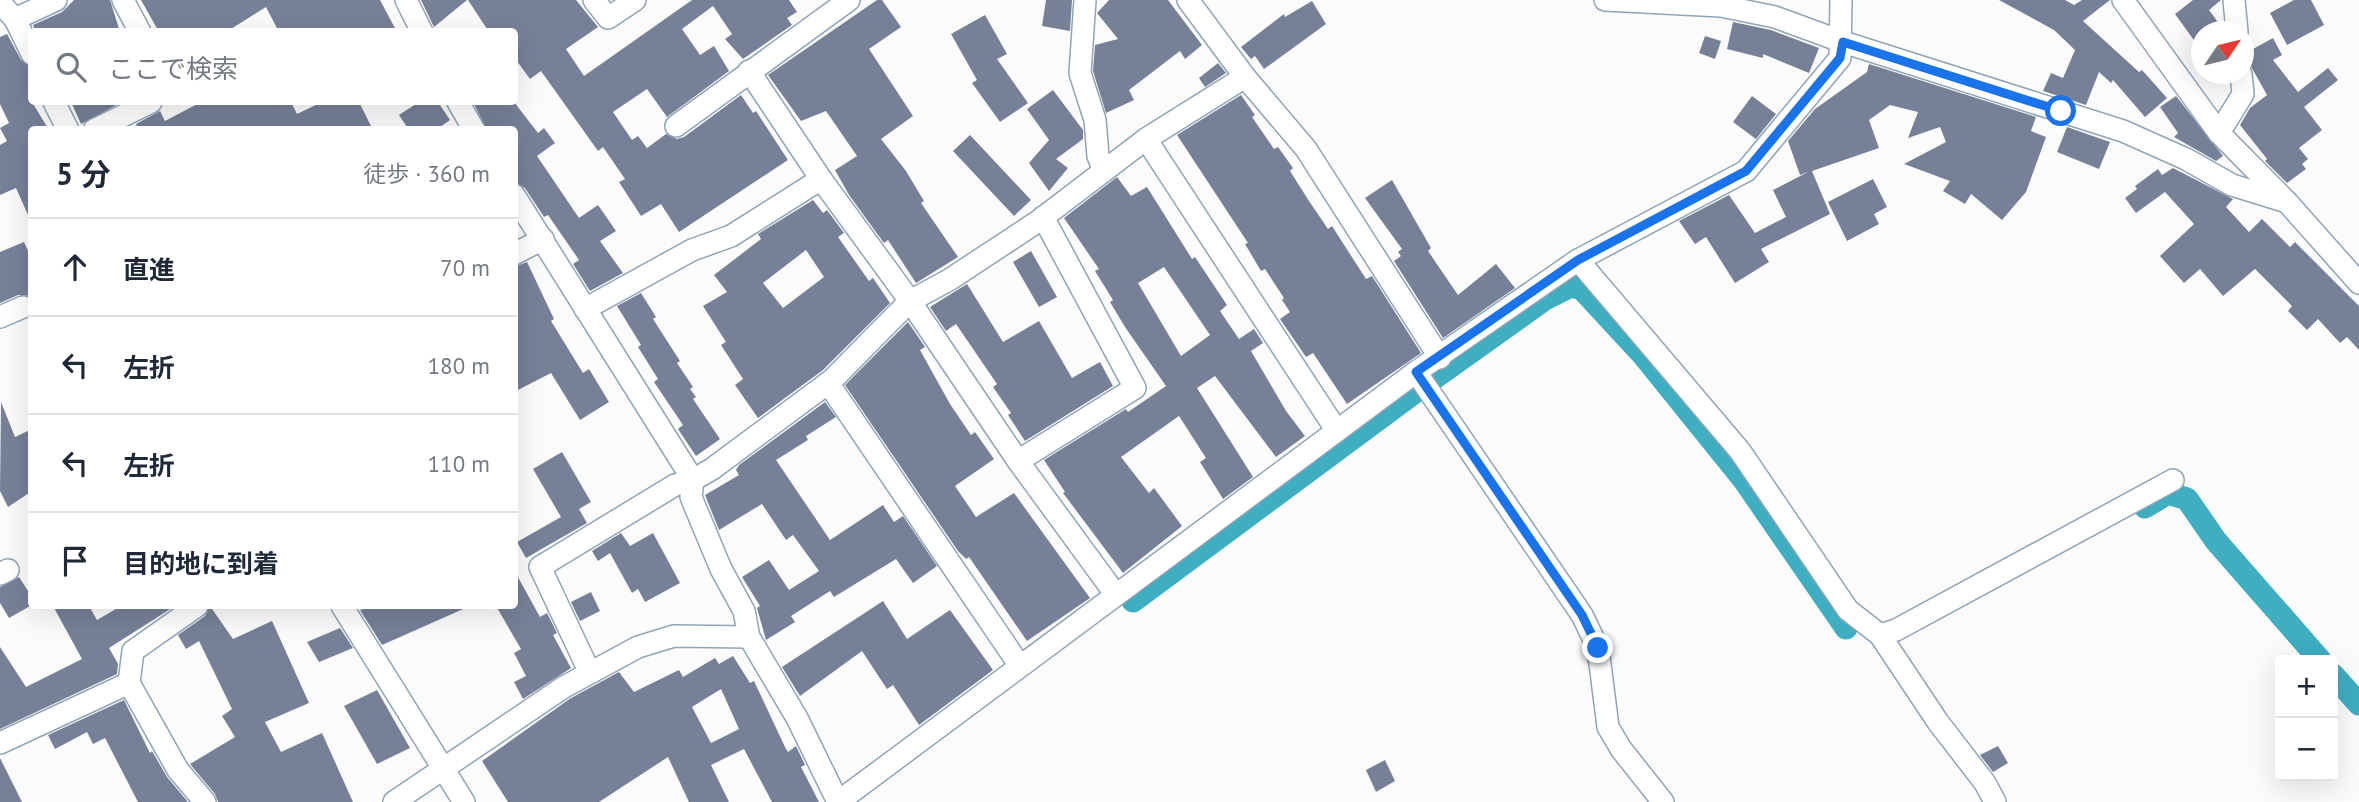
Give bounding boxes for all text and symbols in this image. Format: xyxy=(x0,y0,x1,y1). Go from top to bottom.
north arrow xyxy=(2191,21,2254,84)
search box xyxy=(28,28,518,105)
icon: search xyxy=(52,48,90,86)
text: ここで検索 xyxy=(108,52,238,85)
route start xyxy=(2045,95,2076,126)
text: 5 分 xyxy=(56,154,111,193)
text: 徒歩 · 360 m xyxy=(363,159,490,188)
icon: ahead xyxy=(56,248,94,286)
text: 直進 xyxy=(123,253,175,286)
text: 70 m xyxy=(440,253,490,282)
icon: left xyxy=(56,346,94,384)
text: 左折 xyxy=(123,351,175,384)
text: 180 m xyxy=(428,351,490,380)
icon: left xyxy=(56,444,94,482)
text: 左折 xyxy=(123,449,175,482)
text: 110 m xyxy=(428,449,490,478)
icon: arrive xyxy=(56,542,94,580)
text: 目的地に到着 xyxy=(123,547,279,580)
route end xyxy=(1582,632,1613,663)
map controls xyxy=(2275,655,2338,781)
button: + xyxy=(2275,655,2338,718)
button: − xyxy=(2275,718,2338,781)

